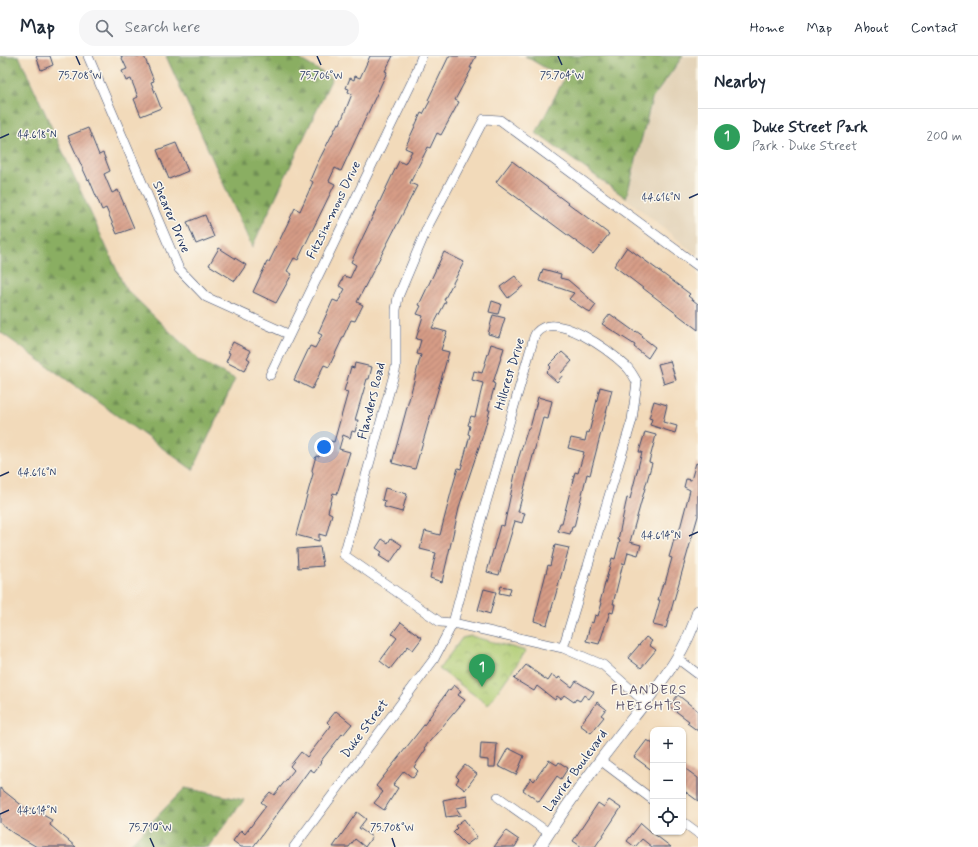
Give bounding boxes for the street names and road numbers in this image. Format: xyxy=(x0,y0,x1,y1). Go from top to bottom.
street label: Fitzsimmons Drive xyxy=(303,158,365,262)
street label: Shearer Drive xyxy=(148,178,194,256)
street label: Hillcrest Drive xyxy=(491,336,529,412)
street label: Flanders Road xyxy=(354,361,390,441)
street label: Duke Street xyxy=(337,696,393,762)
street label: Laurier Boulevard xyxy=(540,726,612,816)

